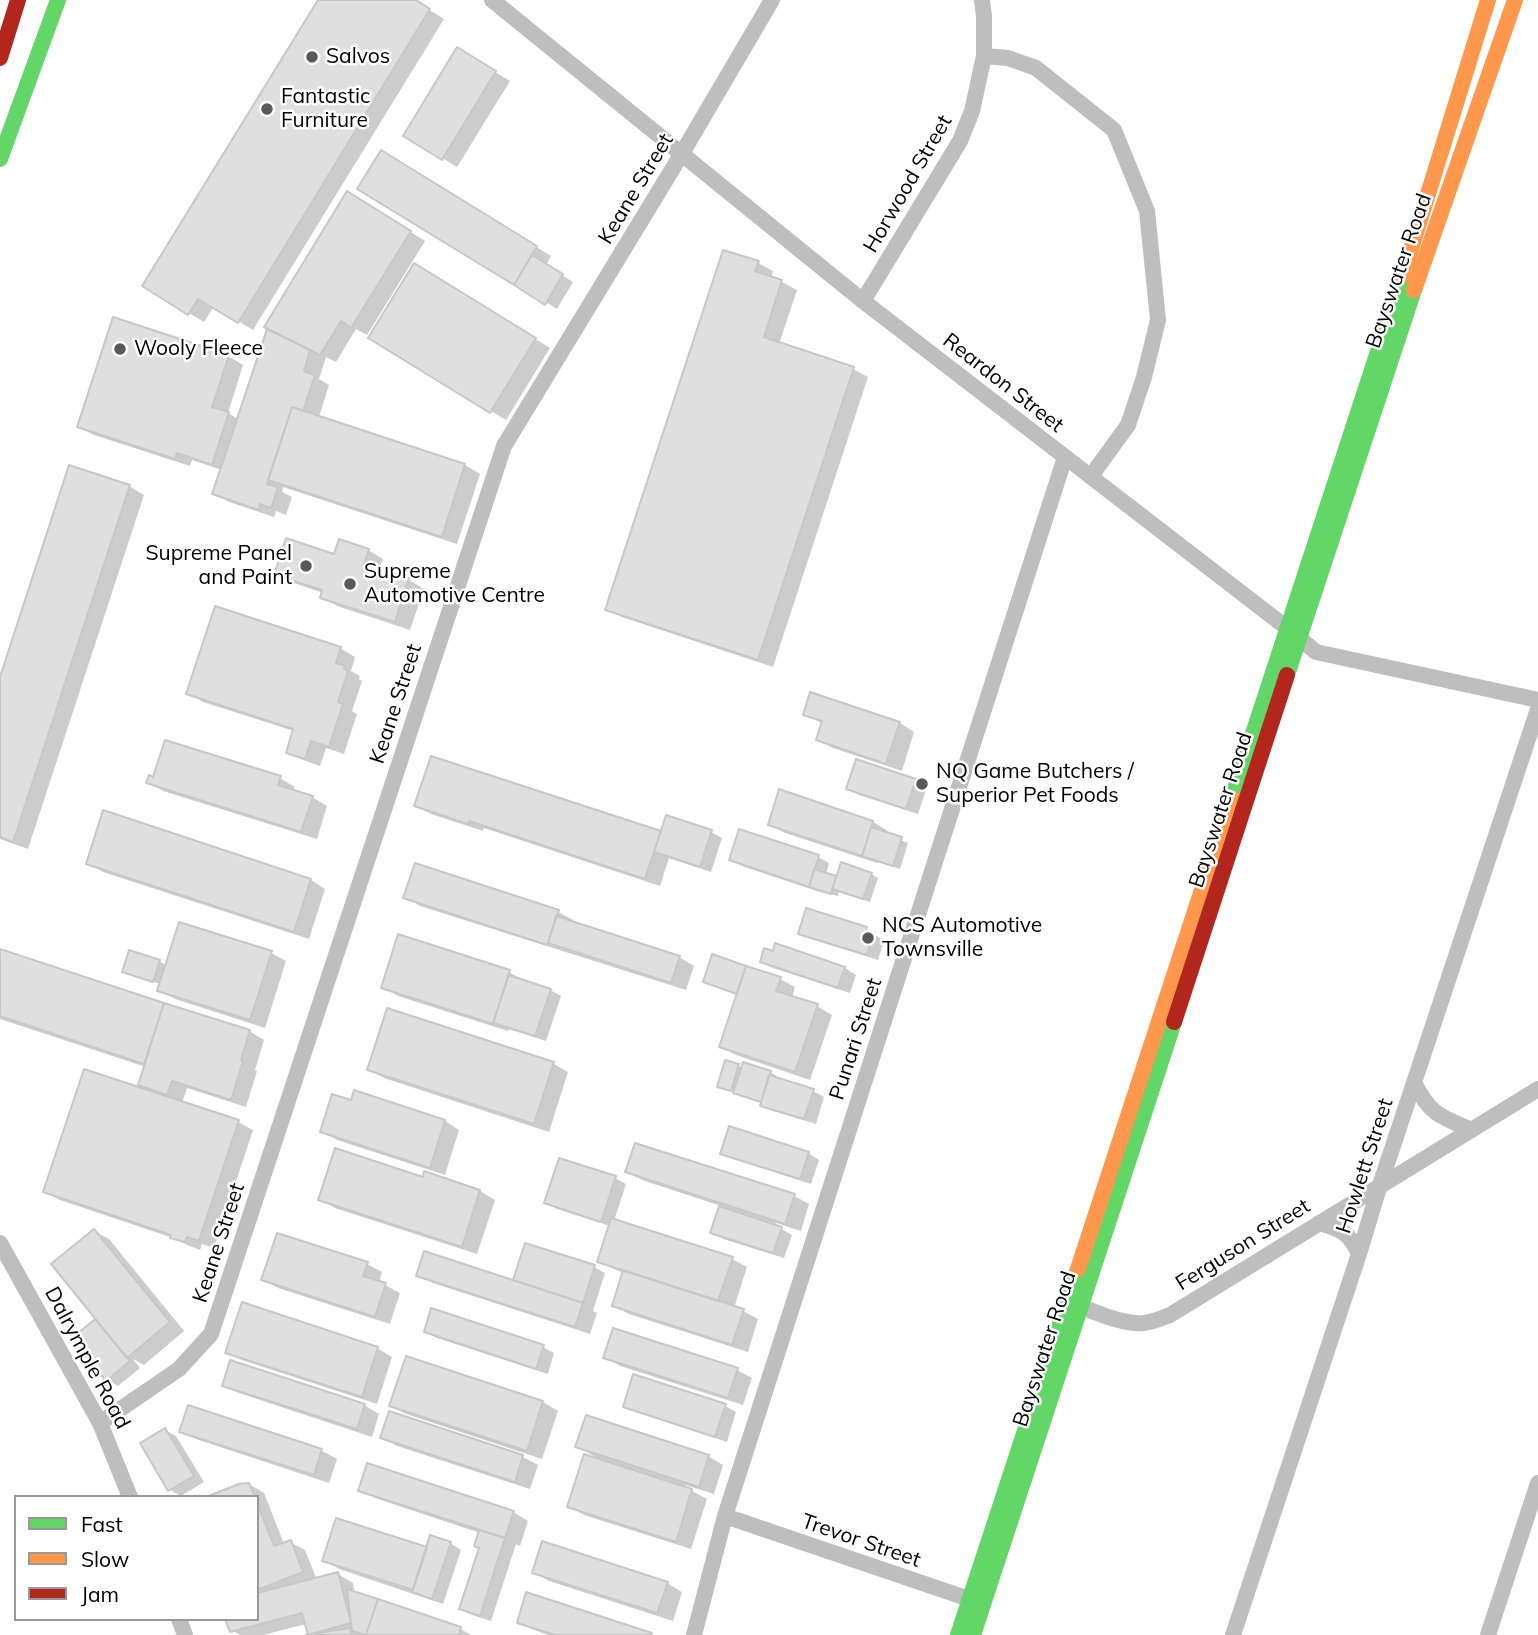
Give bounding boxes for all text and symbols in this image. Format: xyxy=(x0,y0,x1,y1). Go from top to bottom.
place label: Salvos xyxy=(326,44,390,70)
marker: Salvos xyxy=(304,49,320,65)
place label: Fantastic Furniture xyxy=(281,84,370,134)
marker: Fantastic Furniture xyxy=(259,101,275,117)
street label: Horwood Street xyxy=(858,111,958,257)
street label: Keane Street xyxy=(593,129,679,249)
street label: Bayswater Road xyxy=(1361,190,1437,352)
street label: Reardon Street xyxy=(938,328,1068,438)
place label: Wooly Fleece xyxy=(134,336,263,362)
marker: Wooly Fleece xyxy=(112,341,128,357)
place label: Supreme Panel and Paint xyxy=(145,541,292,591)
marker: Supreme Panel and Paint xyxy=(298,558,314,574)
place label: Supreme Automotive Centre xyxy=(364,559,545,609)
marker: Supreme Automotive Centre xyxy=(342,576,358,592)
street label: Keane Street xyxy=(365,641,427,767)
street label: Bayswater Road xyxy=(1184,729,1258,891)
place label: NQ Game Butchers / Superior Pet Foods xyxy=(936,759,1134,809)
marker: NQ Game Butchers / Superior Pet Foods xyxy=(914,776,930,792)
place label: NCS Automotive Townsville xyxy=(882,913,1042,963)
marker: NCS Automotive Townsville xyxy=(860,930,876,946)
street label: Punari Street xyxy=(824,975,888,1103)
street label: Howlett Street xyxy=(1331,1095,1399,1237)
street label: Keane Street xyxy=(188,1180,250,1306)
street label: Ferguson Street xyxy=(1171,1194,1315,1296)
street label: Bayswater Road xyxy=(1008,1268,1082,1430)
street label: Dalrymple Road xyxy=(39,1283,135,1433)
legend xyxy=(14,1495,259,1621)
street label: Trevor Street xyxy=(798,1509,924,1573)
text: Fast xyxy=(81,1511,123,1537)
text: Slow xyxy=(81,1546,129,1572)
text: Jam xyxy=(81,1581,119,1607)

